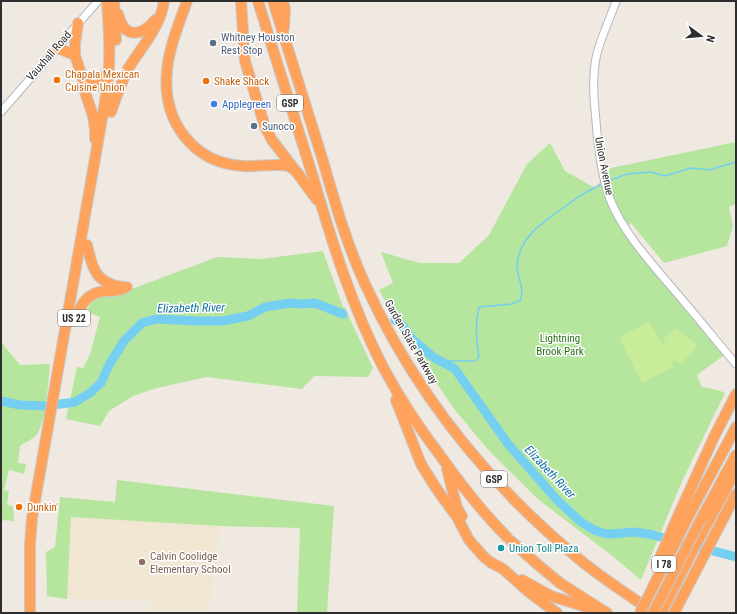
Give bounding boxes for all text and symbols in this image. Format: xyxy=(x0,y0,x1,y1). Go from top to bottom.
north arrow xyxy=(681,16,721,56)
street label: Vauxhall Road xyxy=(24,28,74,84)
place label: Whitney Houston Rest Stop xyxy=(221,31,295,57)
text: N xyxy=(703,34,717,44)
marker: Whitney Houston Rest Stop xyxy=(208,38,218,48)
place label: Chapala Mexican Cuisine Union xyxy=(65,68,139,94)
marker: Chapala Mexican Cuisine Union xyxy=(52,75,62,85)
place label: Shake Shack xyxy=(214,75,269,88)
marker: Shake Shack xyxy=(201,76,211,86)
road number: GSP xyxy=(277,95,303,111)
place label: Applegreen xyxy=(222,98,271,111)
marker: Applegreen xyxy=(209,99,219,109)
place label: Sunoco xyxy=(262,120,295,133)
marker: Sunoco xyxy=(249,121,259,131)
street label: Union Avenue xyxy=(592,136,616,196)
street label: Garden State Parkway xyxy=(382,298,441,387)
water label: Elizabeth River xyxy=(157,300,225,316)
road number: US 22 xyxy=(58,310,90,326)
park label: Lightning Brook Park xyxy=(536,332,584,358)
water label: Elizabeth River xyxy=(522,443,578,502)
road number: GSP xyxy=(481,471,507,487)
place label: Dunkin' xyxy=(27,501,58,514)
marker: Dunkin' xyxy=(14,502,24,512)
place label: Union Toll Plaza xyxy=(509,542,578,555)
marker: Union Toll Plaza xyxy=(496,543,506,553)
place label: Calvin Coolidge Elementary School xyxy=(150,550,231,576)
road number: I 78 xyxy=(652,556,676,572)
marker: Calvin Coolidge Elementary School xyxy=(137,557,147,567)

